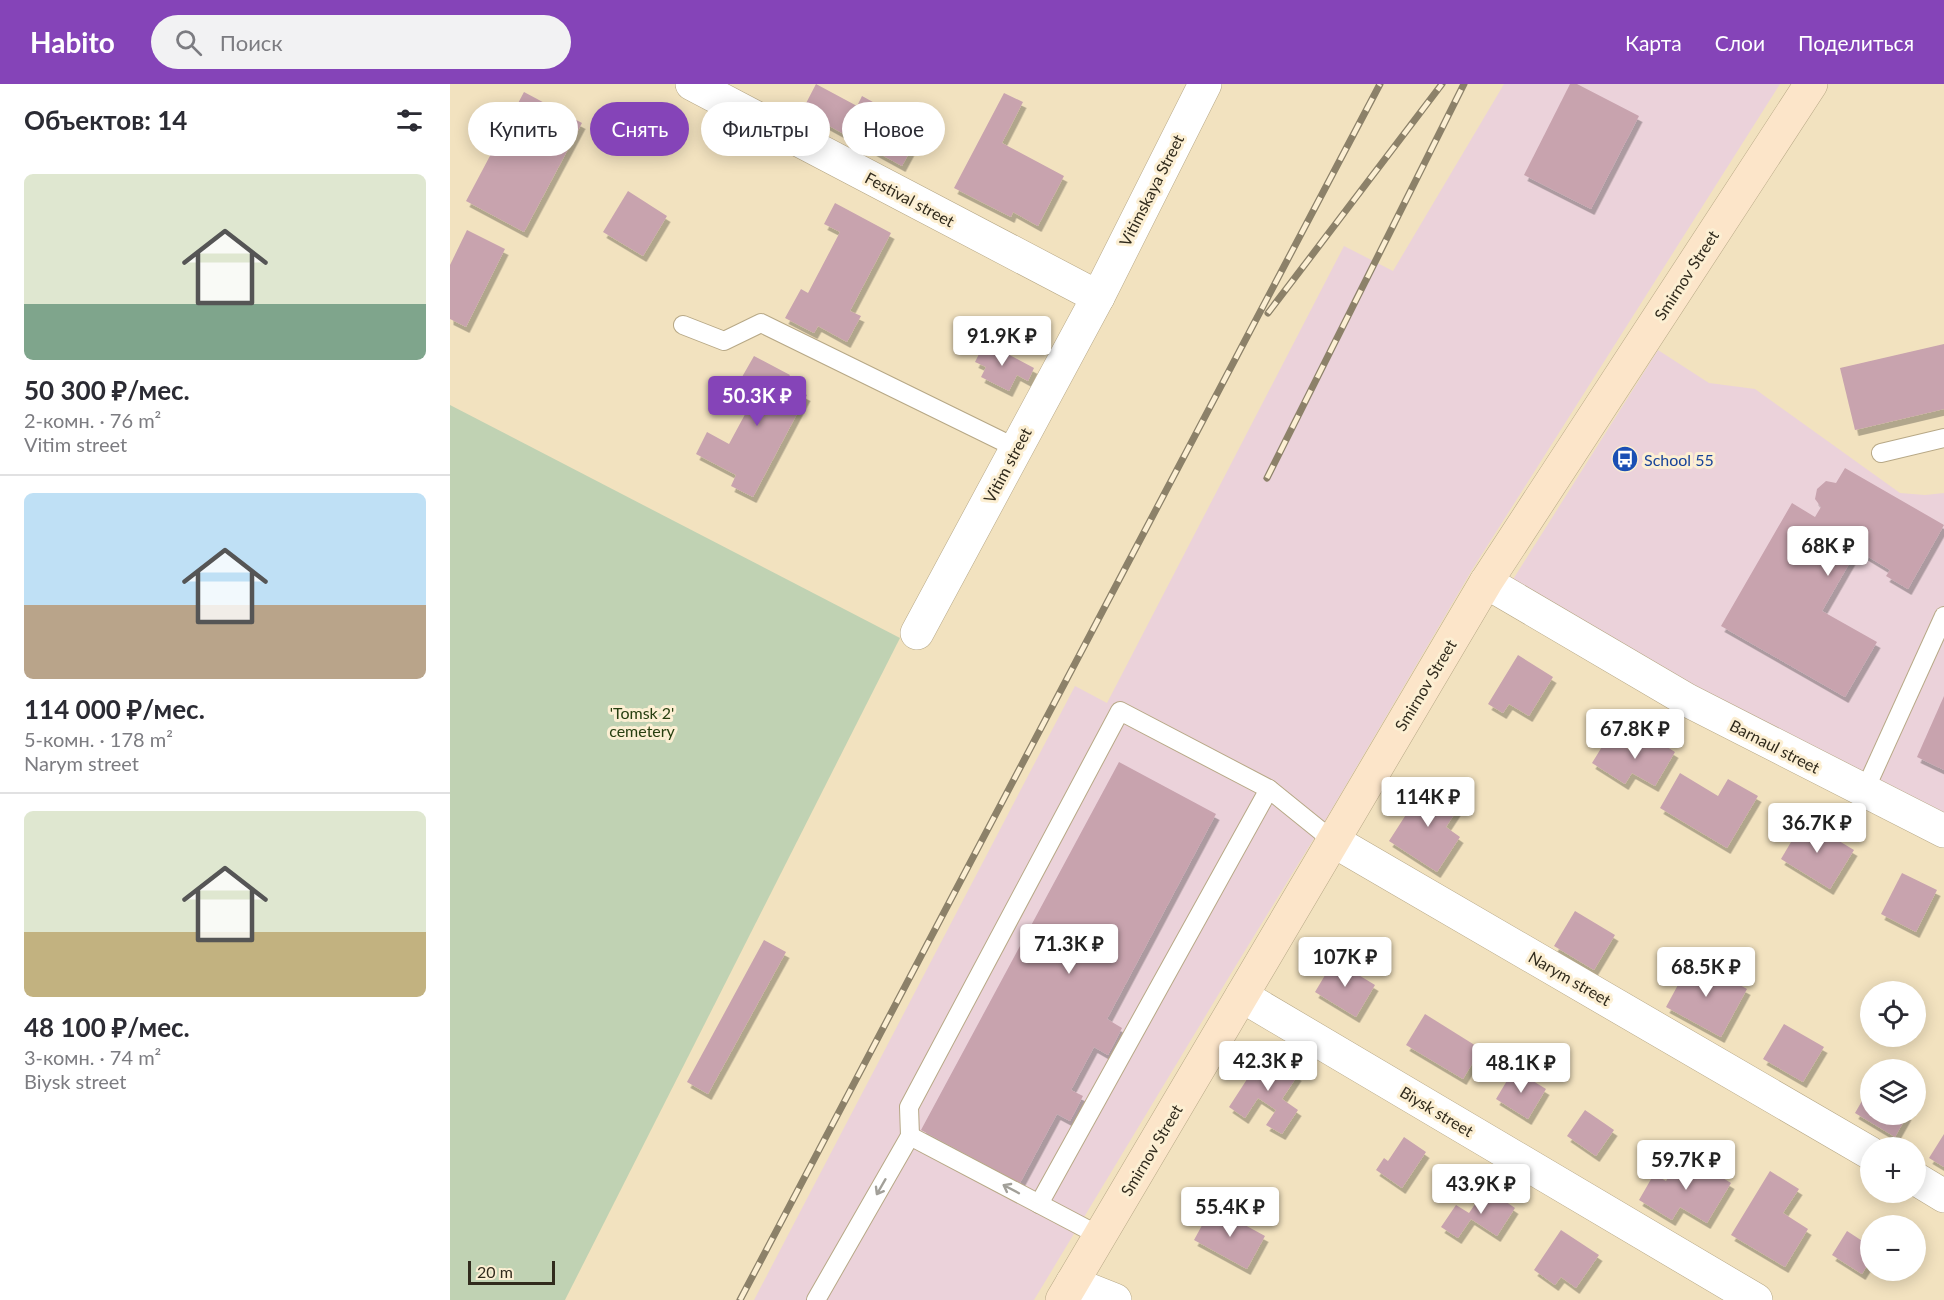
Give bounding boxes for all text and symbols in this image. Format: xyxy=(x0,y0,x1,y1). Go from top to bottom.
search box xyxy=(151,15,571,69)
text: Habito xyxy=(30,25,115,59)
icon: search xyxy=(172,26,205,59)
text: Поиск xyxy=(220,29,283,56)
text: Карта xyxy=(1625,30,1682,55)
text: Слои xyxy=(1715,30,1765,55)
text: Поделиться xyxy=(1798,30,1914,55)
chip: Купить xyxy=(468,102,578,156)
chip: Снять xyxy=(590,102,689,156)
chip: Фильтры xyxy=(701,102,830,156)
chip: Новое xyxy=(842,102,945,156)
text: Объектов: 14 xyxy=(24,104,187,136)
icon: filters xyxy=(393,104,426,137)
street label: Vitimskaya Street xyxy=(1115,131,1187,249)
street label: Festival street xyxy=(862,168,958,231)
icon: home xyxy=(171,213,279,321)
street label: Smirnov Street xyxy=(1650,226,1722,323)
pin: 91.9K ₽ xyxy=(947,316,1057,367)
text: 91.9K ₽ xyxy=(967,323,1037,347)
text: 50 300 ₽/мес. xyxy=(24,374,190,406)
pin: 50.3K ₽ xyxy=(702,376,812,427)
text: 50.3K ₽ xyxy=(722,383,792,407)
text: 2-комн. · 76 m² xyxy=(24,408,161,432)
street label: Vitim street xyxy=(979,424,1035,506)
text: Vitim street xyxy=(24,432,127,456)
bus stop icon: School 55 xyxy=(1610,444,1640,474)
place label: School 55 xyxy=(1644,450,1714,469)
pin: 68K ₽ xyxy=(1786,526,1870,577)
icon: home xyxy=(171,532,279,640)
text: 68K ₽ xyxy=(1801,533,1855,557)
street label: Smirnov Street xyxy=(1390,636,1460,734)
text: 114 000 ₽/мес. xyxy=(24,693,205,725)
park label: 'Tomsk 2' cemetery xyxy=(609,703,676,740)
pin: 67.8K ₽ xyxy=(1580,709,1690,760)
street label: Barnaul street xyxy=(1727,715,1823,777)
text: 67.8K ₽ xyxy=(1600,716,1670,740)
text: 5-комн. · 178 m² xyxy=(24,727,173,751)
text: Narym street xyxy=(24,751,139,775)
pin: 114K ₽ xyxy=(1379,777,1477,828)
text: 114K ₽ xyxy=(1395,784,1461,808)
pin: 36.7K ₽ xyxy=(1762,803,1872,854)
text: 36.7K ₽ xyxy=(1782,810,1852,834)
icon: home xyxy=(171,850,279,958)
pin: 71.3K ₽ xyxy=(1014,924,1124,975)
text: 71.3K ₽ xyxy=(1034,931,1104,955)
pin: 107K ₽ xyxy=(1296,937,1394,988)
text: 107K ₽ xyxy=(1312,944,1378,968)
street label: Narym street xyxy=(1525,947,1615,1009)
pin: 68.5K ₽ xyxy=(1651,947,1761,998)
text: 68.5K ₽ xyxy=(1671,954,1741,978)
map controls xyxy=(1860,981,1926,1281)
button: locate xyxy=(1860,981,1926,1047)
text: 48 100 ₽/мес. xyxy=(24,1011,190,1043)
pin: 42.3K ₽ xyxy=(1213,1041,1323,1092)
pin: 48.1K ₽ xyxy=(1466,1043,1576,1094)
text: 3-комн. · 74 m² xyxy=(24,1045,161,1069)
text: 42.3K ₽ xyxy=(1233,1048,1303,1072)
text: 48.1K ₽ xyxy=(1486,1050,1556,1074)
button: layers xyxy=(1860,1059,1926,1125)
text: Biysk street xyxy=(24,1069,127,1093)
street label: Biysk street xyxy=(1397,1082,1477,1140)
street label: Smirnov Street xyxy=(1116,1101,1186,1199)
button: + xyxy=(1860,1137,1926,1203)
pin: 59.7K ₽ xyxy=(1631,1140,1741,1191)
text: 59.7K ₽ xyxy=(1651,1147,1721,1171)
pin: 43.9K ₽ xyxy=(1426,1164,1536,1215)
text: 43.9K ₽ xyxy=(1446,1171,1516,1195)
one-way arrow xyxy=(875,1178,887,1195)
one-way arrow xyxy=(1003,1183,1020,1195)
pin: 55.4K ₽ xyxy=(1175,1187,1285,1238)
text: 55.4K ₽ xyxy=(1195,1194,1265,1218)
button: − xyxy=(1860,1215,1926,1281)
scale bar xyxy=(468,1258,555,1286)
text: 20 m xyxy=(477,1262,513,1281)

